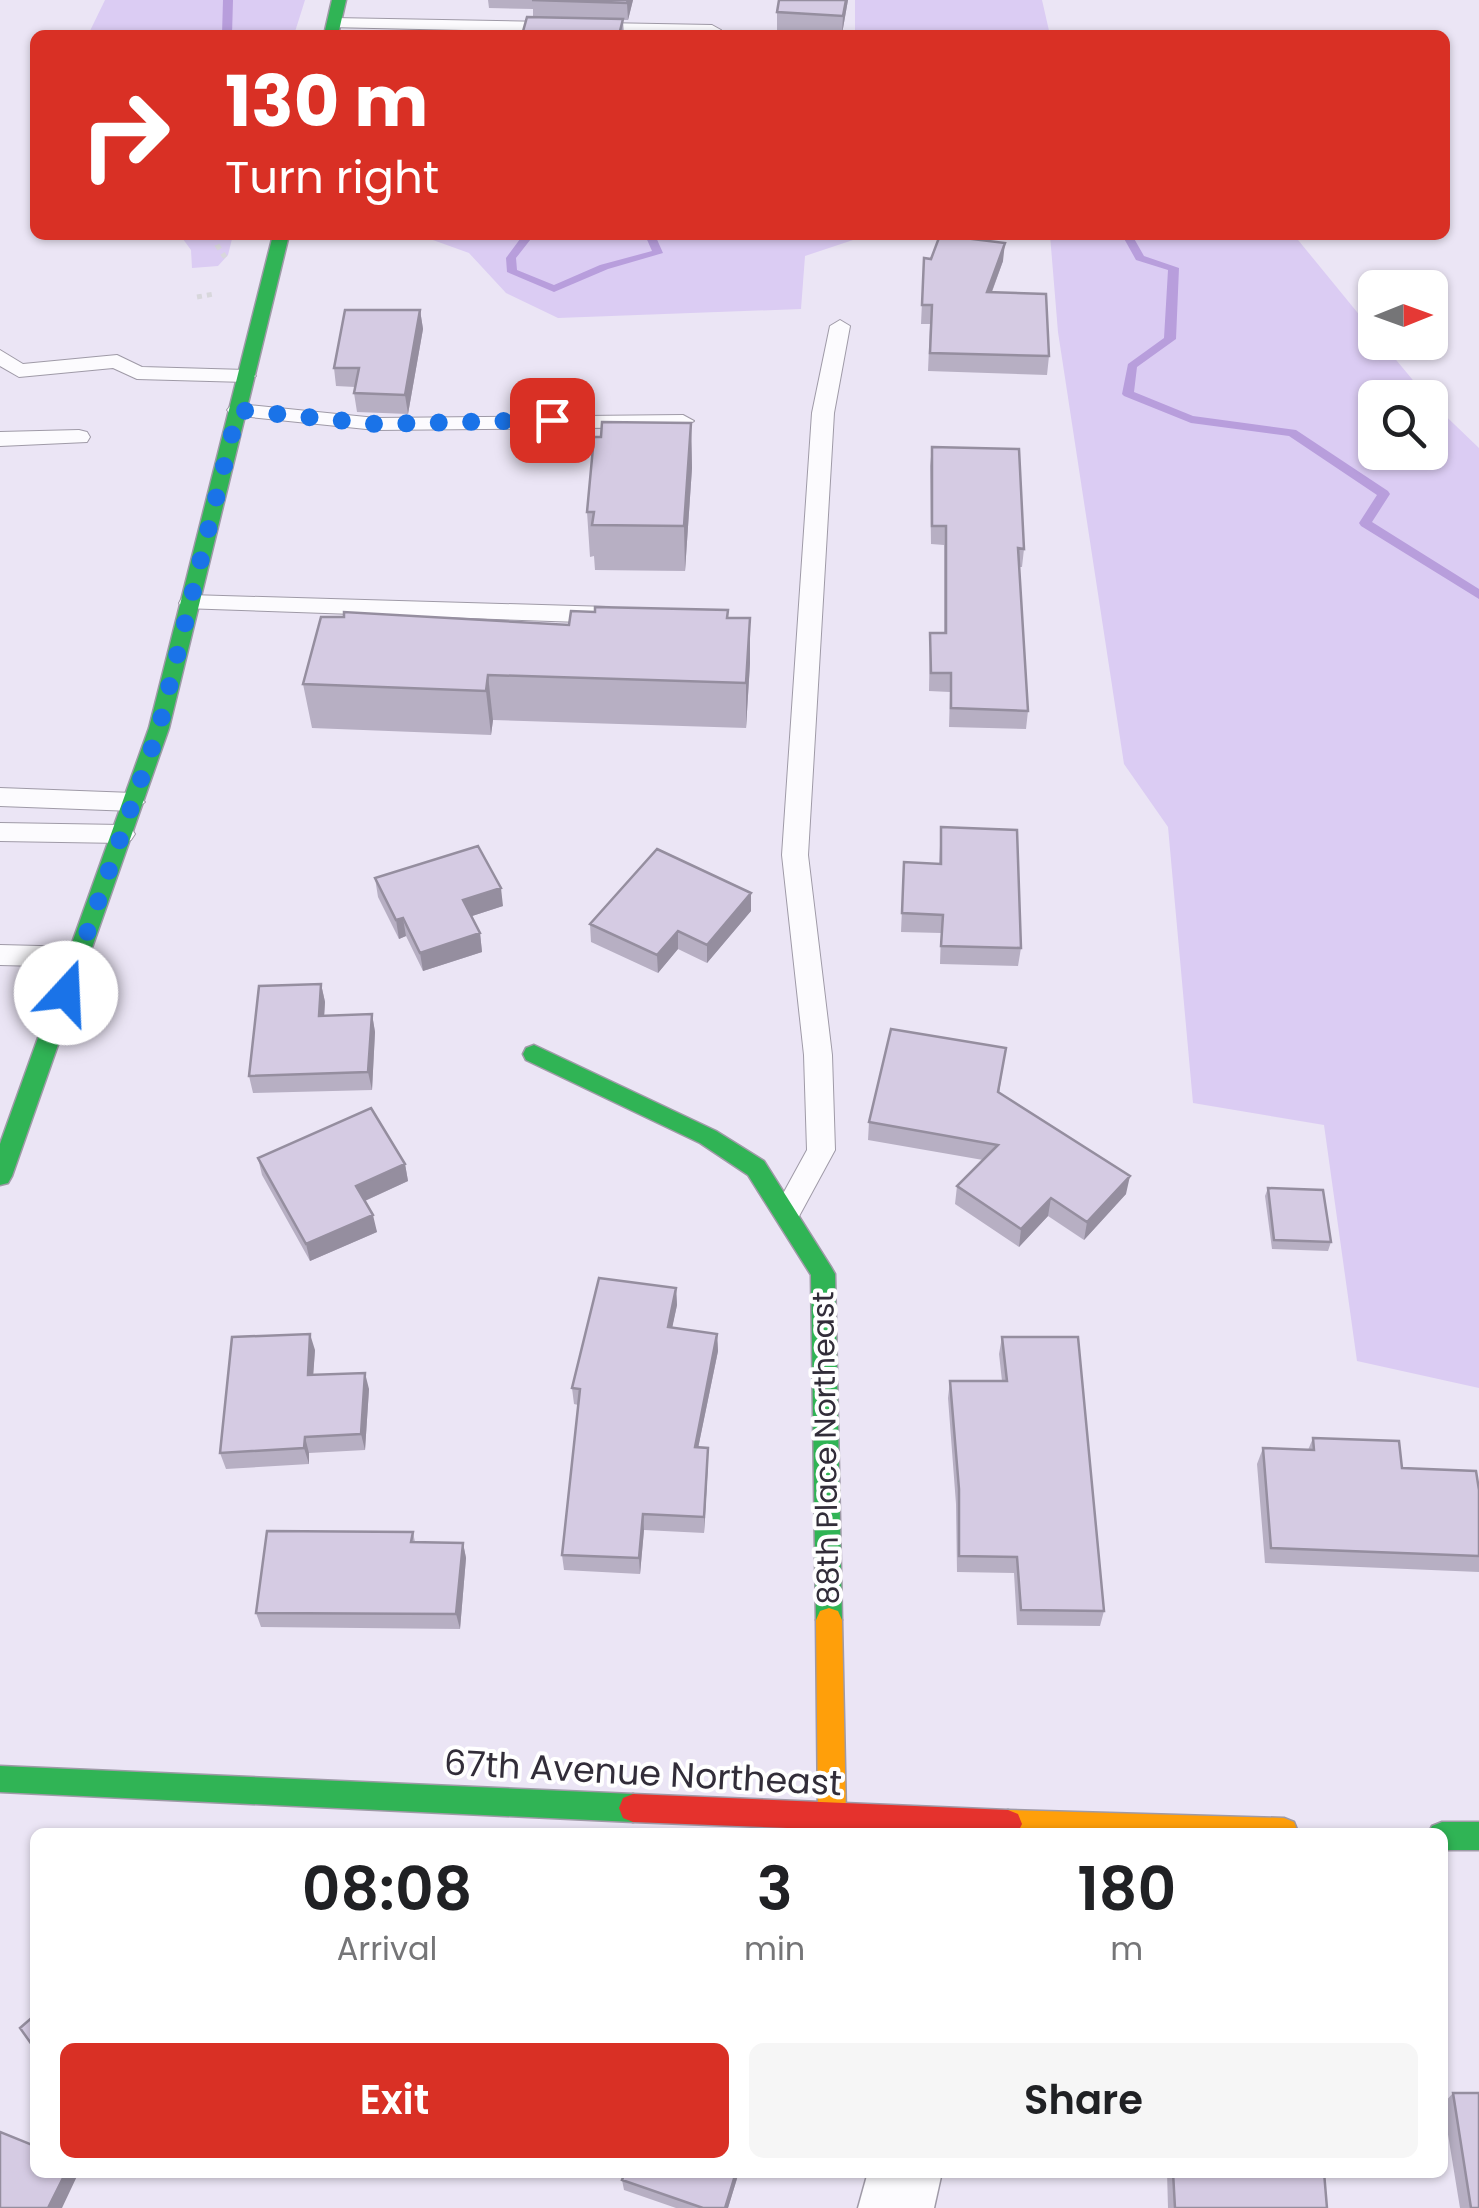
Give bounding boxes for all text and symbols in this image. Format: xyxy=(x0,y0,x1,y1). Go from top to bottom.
text: 130 m xyxy=(225,52,428,151)
icon: right xyxy=(60,70,190,200)
text: Turn right xyxy=(225,146,439,209)
north arrow xyxy=(1358,270,1448,360)
map controls xyxy=(1358,270,1448,470)
pin xyxy=(510,378,595,463)
button: search xyxy=(1358,380,1448,470)
icon: arrive xyxy=(525,393,580,448)
position arrow xyxy=(14,941,118,1045)
street label: 88th Place Northeast xyxy=(801,1291,850,1605)
street label: 67th Avenue Northeast xyxy=(443,1738,843,1807)
text: 08:08 xyxy=(302,1847,472,1931)
text: 3 xyxy=(757,1847,793,1931)
text: 180 xyxy=(1077,1847,1176,1931)
text: Arrival xyxy=(337,1926,437,1971)
text: min xyxy=(744,1926,805,1971)
text: m xyxy=(1110,1926,1143,1971)
button: Exit xyxy=(60,2043,729,2158)
button: Share xyxy=(749,2043,1418,2158)

